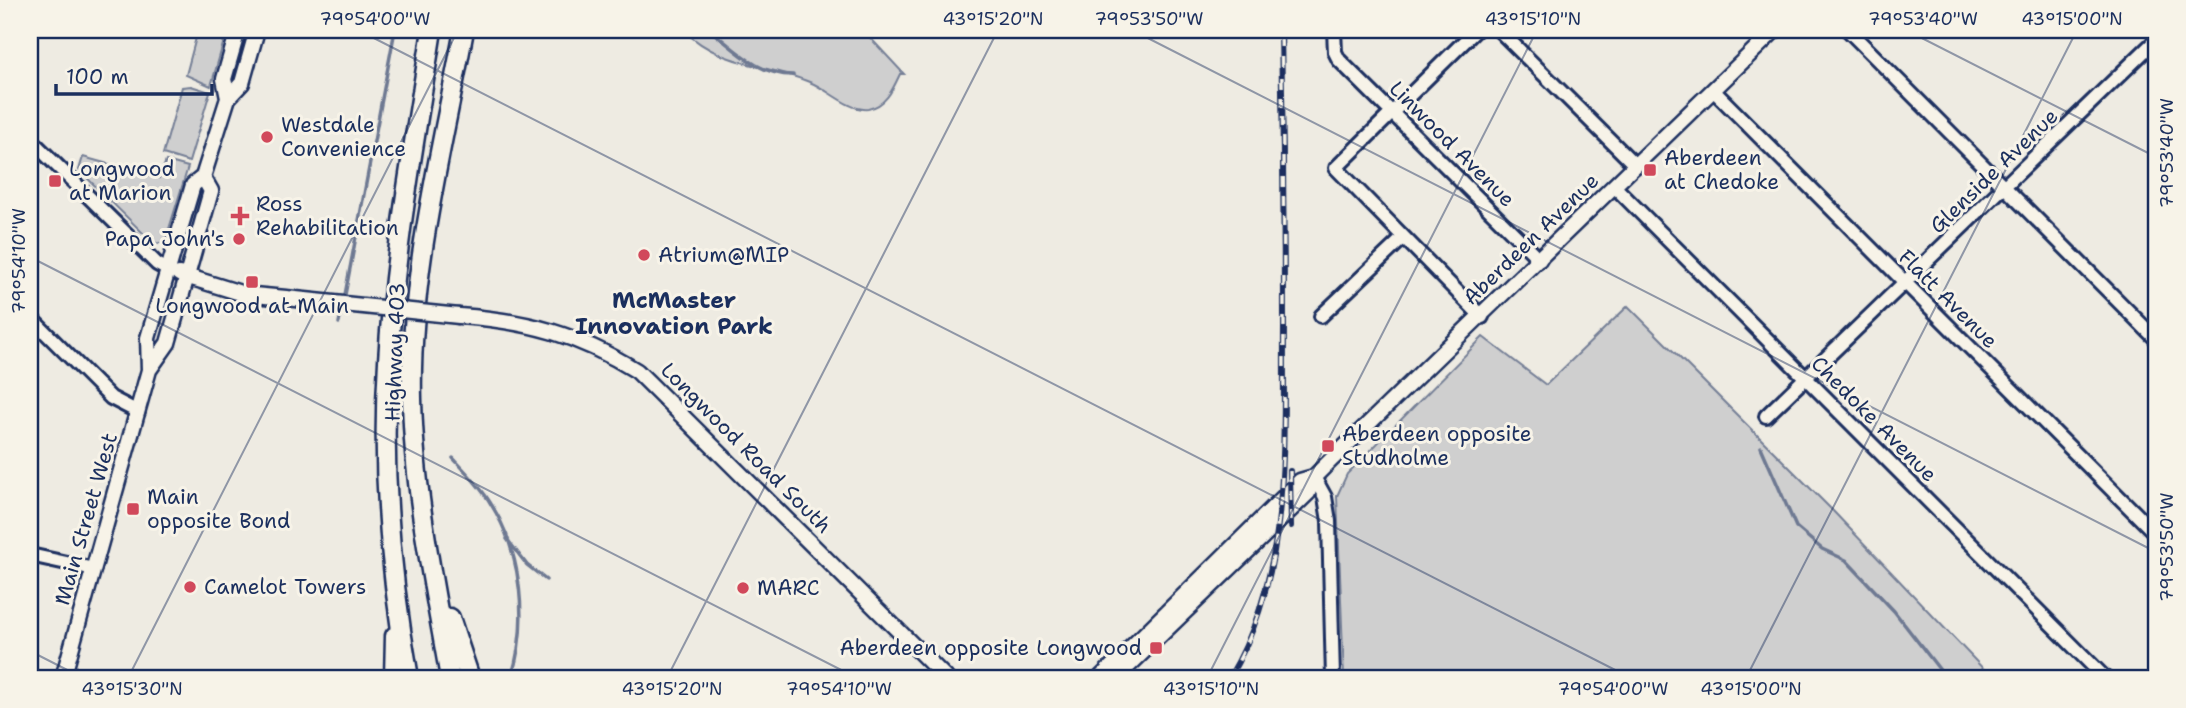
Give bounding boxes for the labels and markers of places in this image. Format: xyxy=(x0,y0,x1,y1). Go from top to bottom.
place label: Westdale Convenience xyxy=(281,111,406,163)
marker: Westdale Convenience xyxy=(259,129,275,145)
place label: Aberdeen at Chedoke xyxy=(1664,144,1779,196)
place label: Longwood at Marion xyxy=(69,155,175,207)
marker: Aberdeen at Chedoke xyxy=(1642,162,1658,178)
marker: Longwood at Marion xyxy=(47,173,63,189)
place label: Ross Rehabilitation xyxy=(256,190,399,242)
marker: Ross Rehabilitation xyxy=(230,206,250,226)
place label: Papa John's xyxy=(105,225,225,253)
marker: Papa John's xyxy=(231,231,247,247)
place label: Atrium@MIP xyxy=(658,241,789,269)
marker: Atrium@MIP xyxy=(636,247,652,263)
marker: Longwood at Main xyxy=(244,274,260,290)
place label: Longwood at Main xyxy=(155,292,349,320)
place label: Aberdeen opposite Studholme xyxy=(1342,420,1532,472)
marker: Aberdeen opposite Studholme xyxy=(1320,438,1336,454)
place label: Main opposite Bond xyxy=(147,483,290,535)
marker: Main opposite Bond xyxy=(125,501,141,517)
place label: Camelot Towers xyxy=(204,573,366,601)
place label: MARC xyxy=(757,574,820,602)
marker: Camelot Towers xyxy=(182,579,198,595)
marker: MARC xyxy=(735,580,751,596)
place label: Aberdeen opposite Longwood xyxy=(839,634,1142,662)
marker: Aberdeen opposite Longwood xyxy=(1148,640,1164,656)

